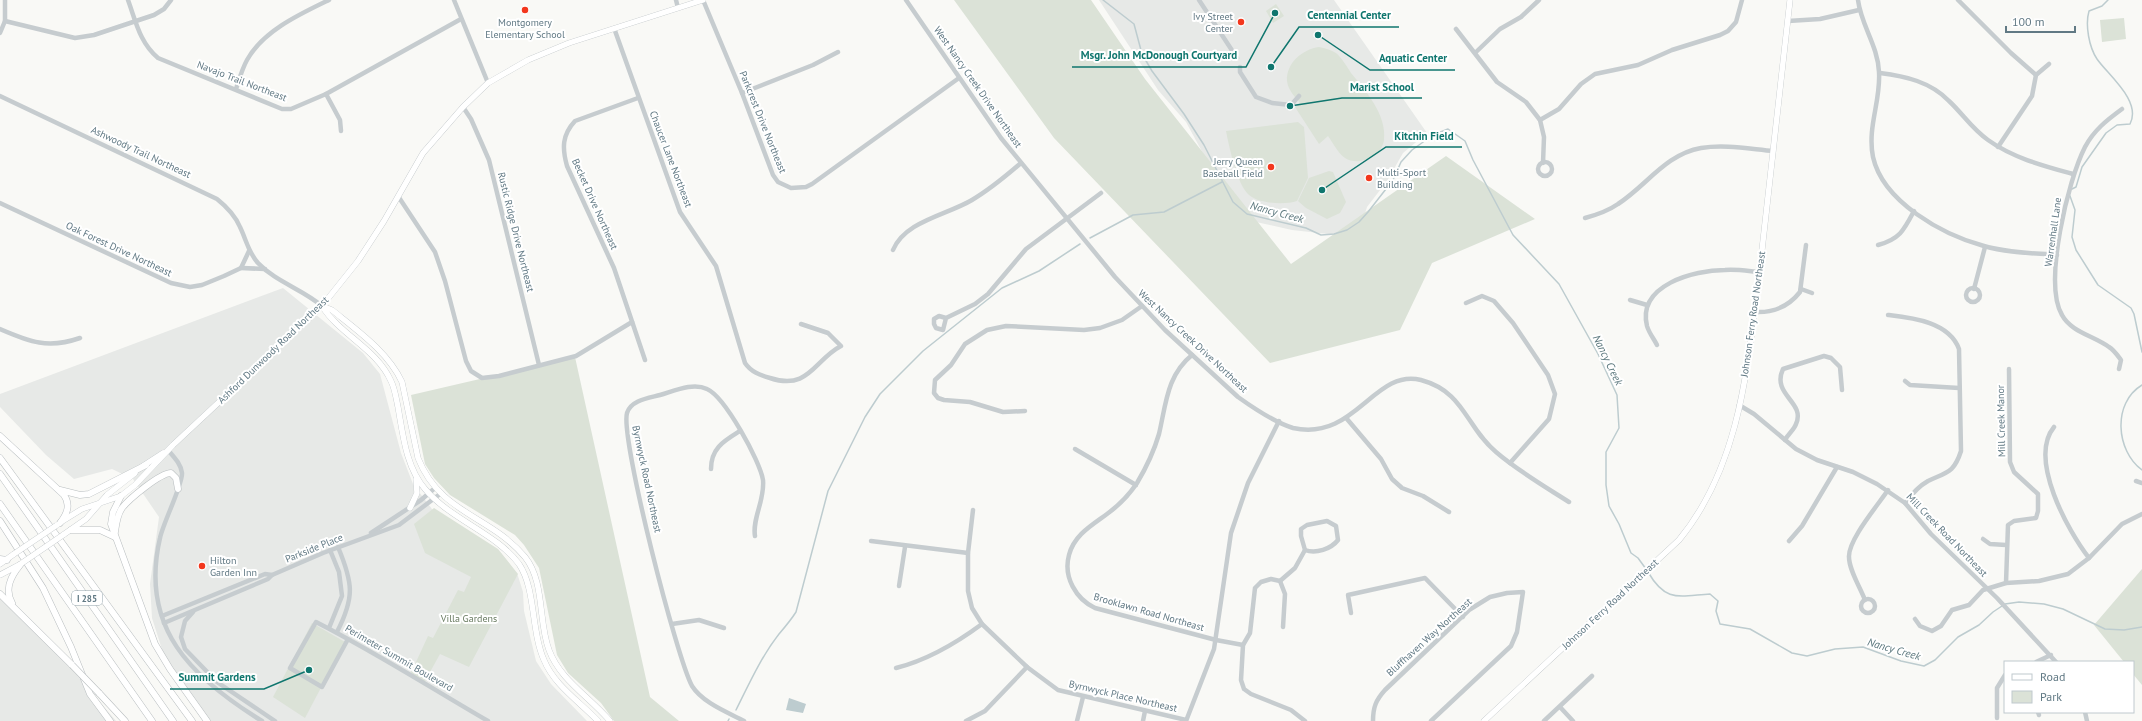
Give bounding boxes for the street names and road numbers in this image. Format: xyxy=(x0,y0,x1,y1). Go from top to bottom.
street label: West Nancy Creek Drive Northeast xyxy=(931,24,1025,151)
street label: Navajo Trail Northeast xyxy=(195,58,289,104)
street label: Parkcrest Drive Northeast xyxy=(737,69,790,175)
street label: Chaucer Lane Northeast xyxy=(647,109,696,210)
street label: Ashwoody Trail Northeast xyxy=(89,123,194,181)
street label: Becket Drive Northeast xyxy=(569,156,621,252)
street label: Rustic Ridge Drive Northeast xyxy=(495,171,537,294)
street label: Warrenhall Lane xyxy=(2042,197,2064,267)
street label: Oak Forest Drive Northeast xyxy=(64,219,175,280)
street label: Johnson Ferry Road Northeast xyxy=(1738,250,1768,379)
street label: West Nancy Creek Drive Northeast xyxy=(1135,287,1251,396)
street label: Ashford Dunwoody Road Northeast xyxy=(215,293,332,407)
street label: Mill Creek Manor xyxy=(1994,384,2008,457)
street label: Byrnwyck Road Northeast xyxy=(629,424,665,534)
street label: Mill Creek Road Northeast xyxy=(1904,490,1991,580)
street label: Parkside Place xyxy=(283,531,345,565)
street label: Johnson Ferry Road Northeast xyxy=(1558,556,1661,653)
street label: Brooklawn Road Northeast xyxy=(1092,590,1206,634)
road number: I 285 xyxy=(72,591,102,605)
street label: Bluffhaven Way Northeast xyxy=(1383,595,1475,679)
street label: Perimeter Summit Boulevard xyxy=(343,622,455,694)
street label: Byrnwyck Place Northeast xyxy=(1068,677,1179,715)

